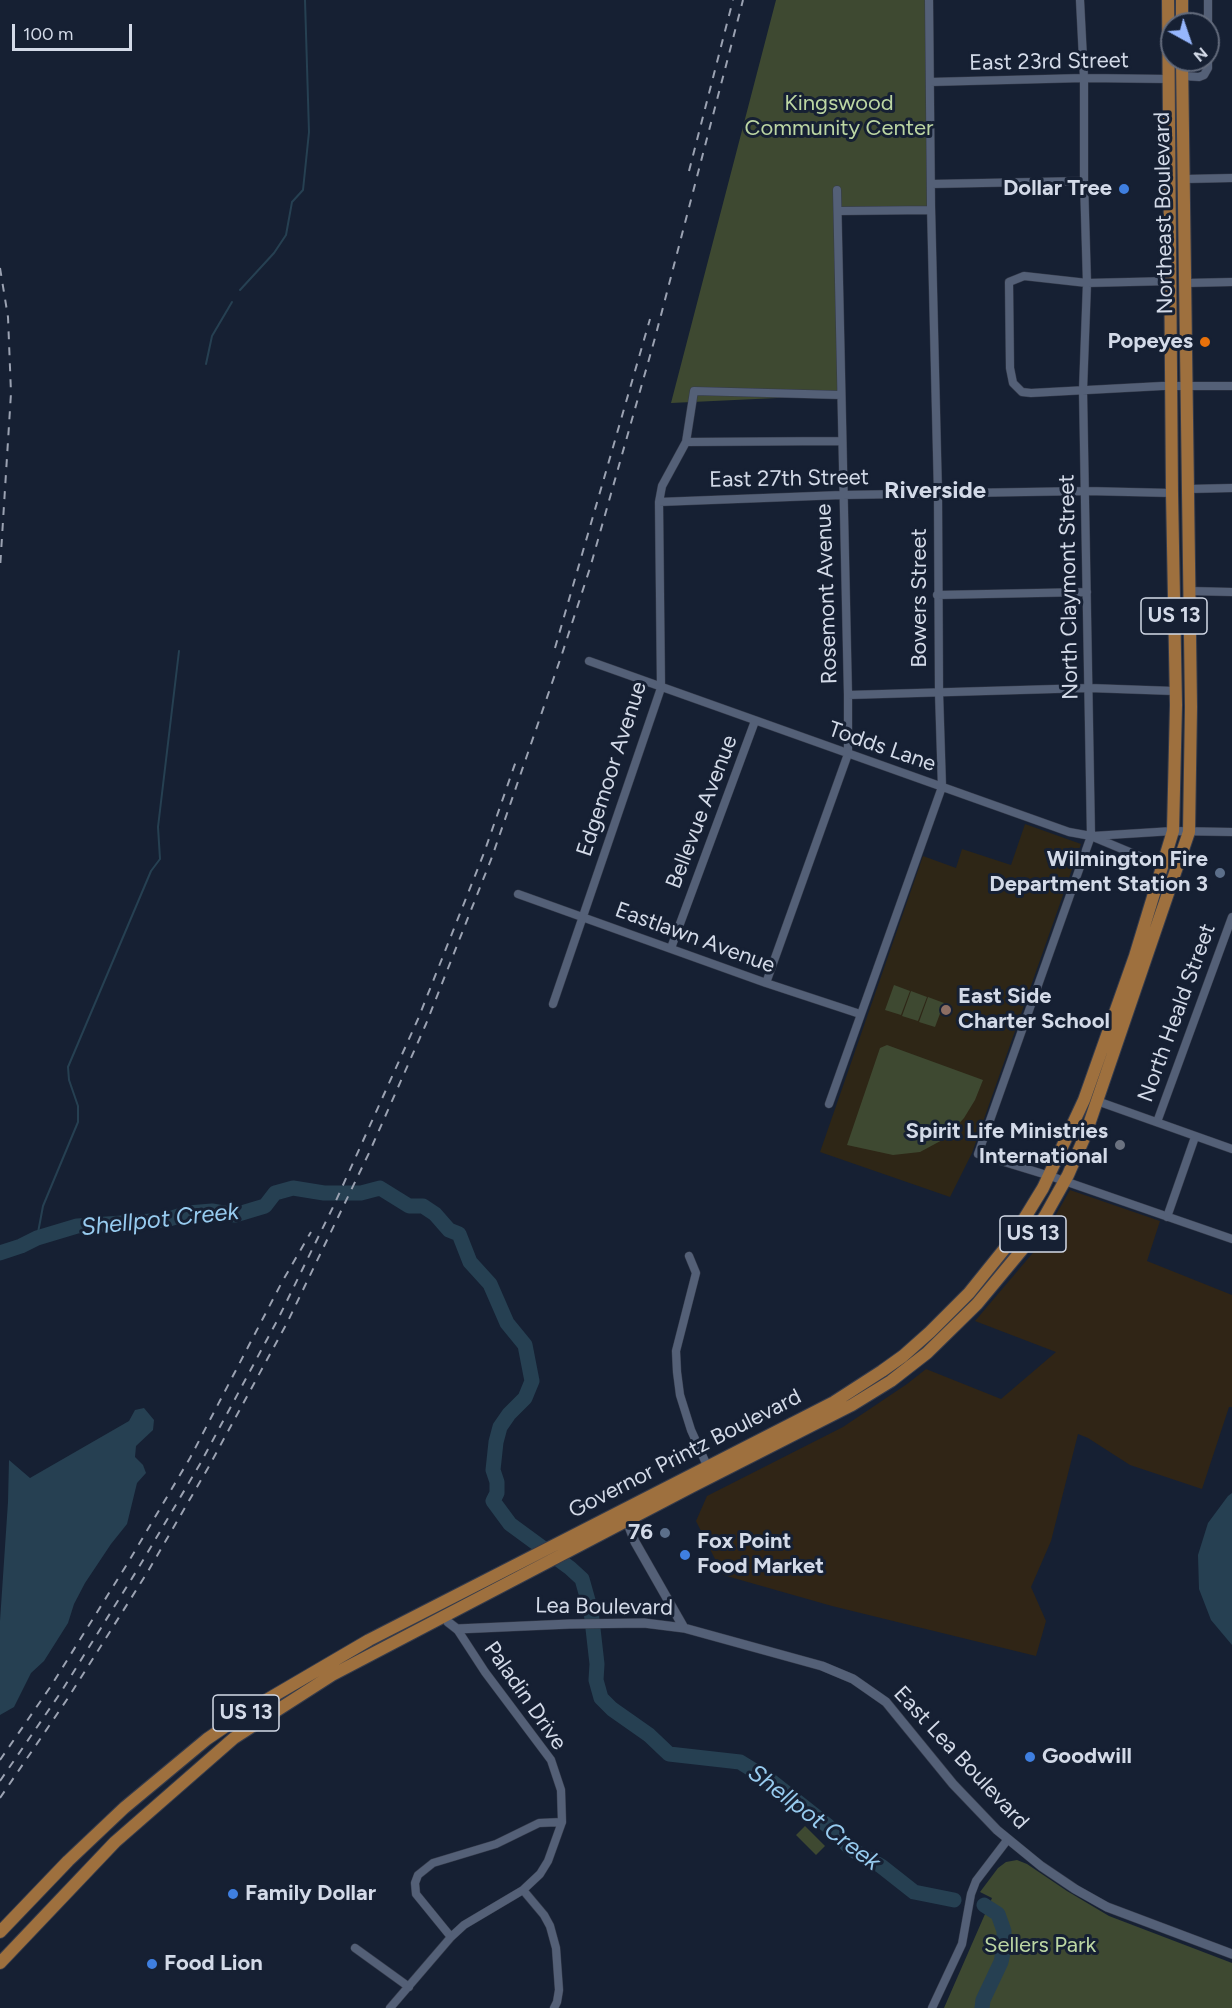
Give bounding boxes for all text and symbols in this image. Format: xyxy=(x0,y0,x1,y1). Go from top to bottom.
scale bar xyxy=(15,12,135,50)
north arrow xyxy=(1160,12,1220,72)
text: 100 m xyxy=(23,23,73,45)
text: N xyxy=(1190,43,1211,66)
street label: East 23rd Street xyxy=(969,47,1129,77)
park label: Kingswood Community Center xyxy=(745,91,933,142)
street label: Northeast Boulevard xyxy=(1149,111,1179,315)
place label: Dollar Tree xyxy=(1003,176,1112,202)
marker: Dollar Tree xyxy=(1117,182,1131,196)
place label: Popeyes xyxy=(1107,329,1193,355)
marker: Popeyes xyxy=(1198,335,1212,349)
street label: East 27th Street xyxy=(709,464,869,494)
street label: North Claymont Street xyxy=(1054,474,1084,700)
district label: Riverside xyxy=(884,477,986,505)
street label: Rosemont Avenue xyxy=(811,503,843,685)
street label: Bowers Street xyxy=(907,528,933,668)
road number: US 13 xyxy=(1141,598,1207,634)
street label: Edgemoor Avenue xyxy=(571,678,653,860)
street label: Todds Lane xyxy=(825,716,939,778)
street label: Bellevue Avenue xyxy=(661,731,743,893)
place label: Wilmington Fire Department Station 3 xyxy=(989,847,1208,898)
marker: Wilmington Fire Department Station 3 xyxy=(1213,866,1227,880)
street label: Eastlawn Avenue xyxy=(612,897,778,979)
street label: North Heald Street xyxy=(1132,920,1222,1106)
place label: East Side Charter School xyxy=(958,984,1110,1036)
marker: East Side Charter School xyxy=(939,1003,953,1017)
place label: Spirit Life Ministries International xyxy=(906,1119,1108,1170)
marker: Spirit Life Ministries International xyxy=(1113,1138,1127,1152)
water label: Shellpot Creek xyxy=(80,1197,240,1243)
road number: US 13 xyxy=(1000,1216,1066,1252)
street label: Governor Printz Boulevard xyxy=(564,1384,806,1524)
place label: 76 xyxy=(628,1520,653,1546)
marker: 76 xyxy=(658,1526,672,1540)
place label: Fox Point Food Market xyxy=(697,1529,824,1580)
marker: Fox Point Food Market xyxy=(678,1548,692,1562)
street label: Lea Boulevard xyxy=(535,1593,673,1621)
street label: Paladin Drive xyxy=(478,1637,572,1755)
street label: East Lea Boulevard xyxy=(888,1681,1034,1835)
road number: US 13 xyxy=(213,1695,279,1731)
place label: Goodwill xyxy=(1042,1744,1132,1770)
marker: Goodwill xyxy=(1023,1750,1037,1764)
water label: Shellpot Creek xyxy=(742,1759,886,1877)
place label: Family Dollar xyxy=(245,1881,376,1907)
marker: Family Dollar xyxy=(226,1887,240,1901)
park label: Sellers Park xyxy=(984,1933,1096,1959)
place label: Food Lion xyxy=(164,1951,263,1977)
marker: Food Lion xyxy=(145,1957,159,1971)

